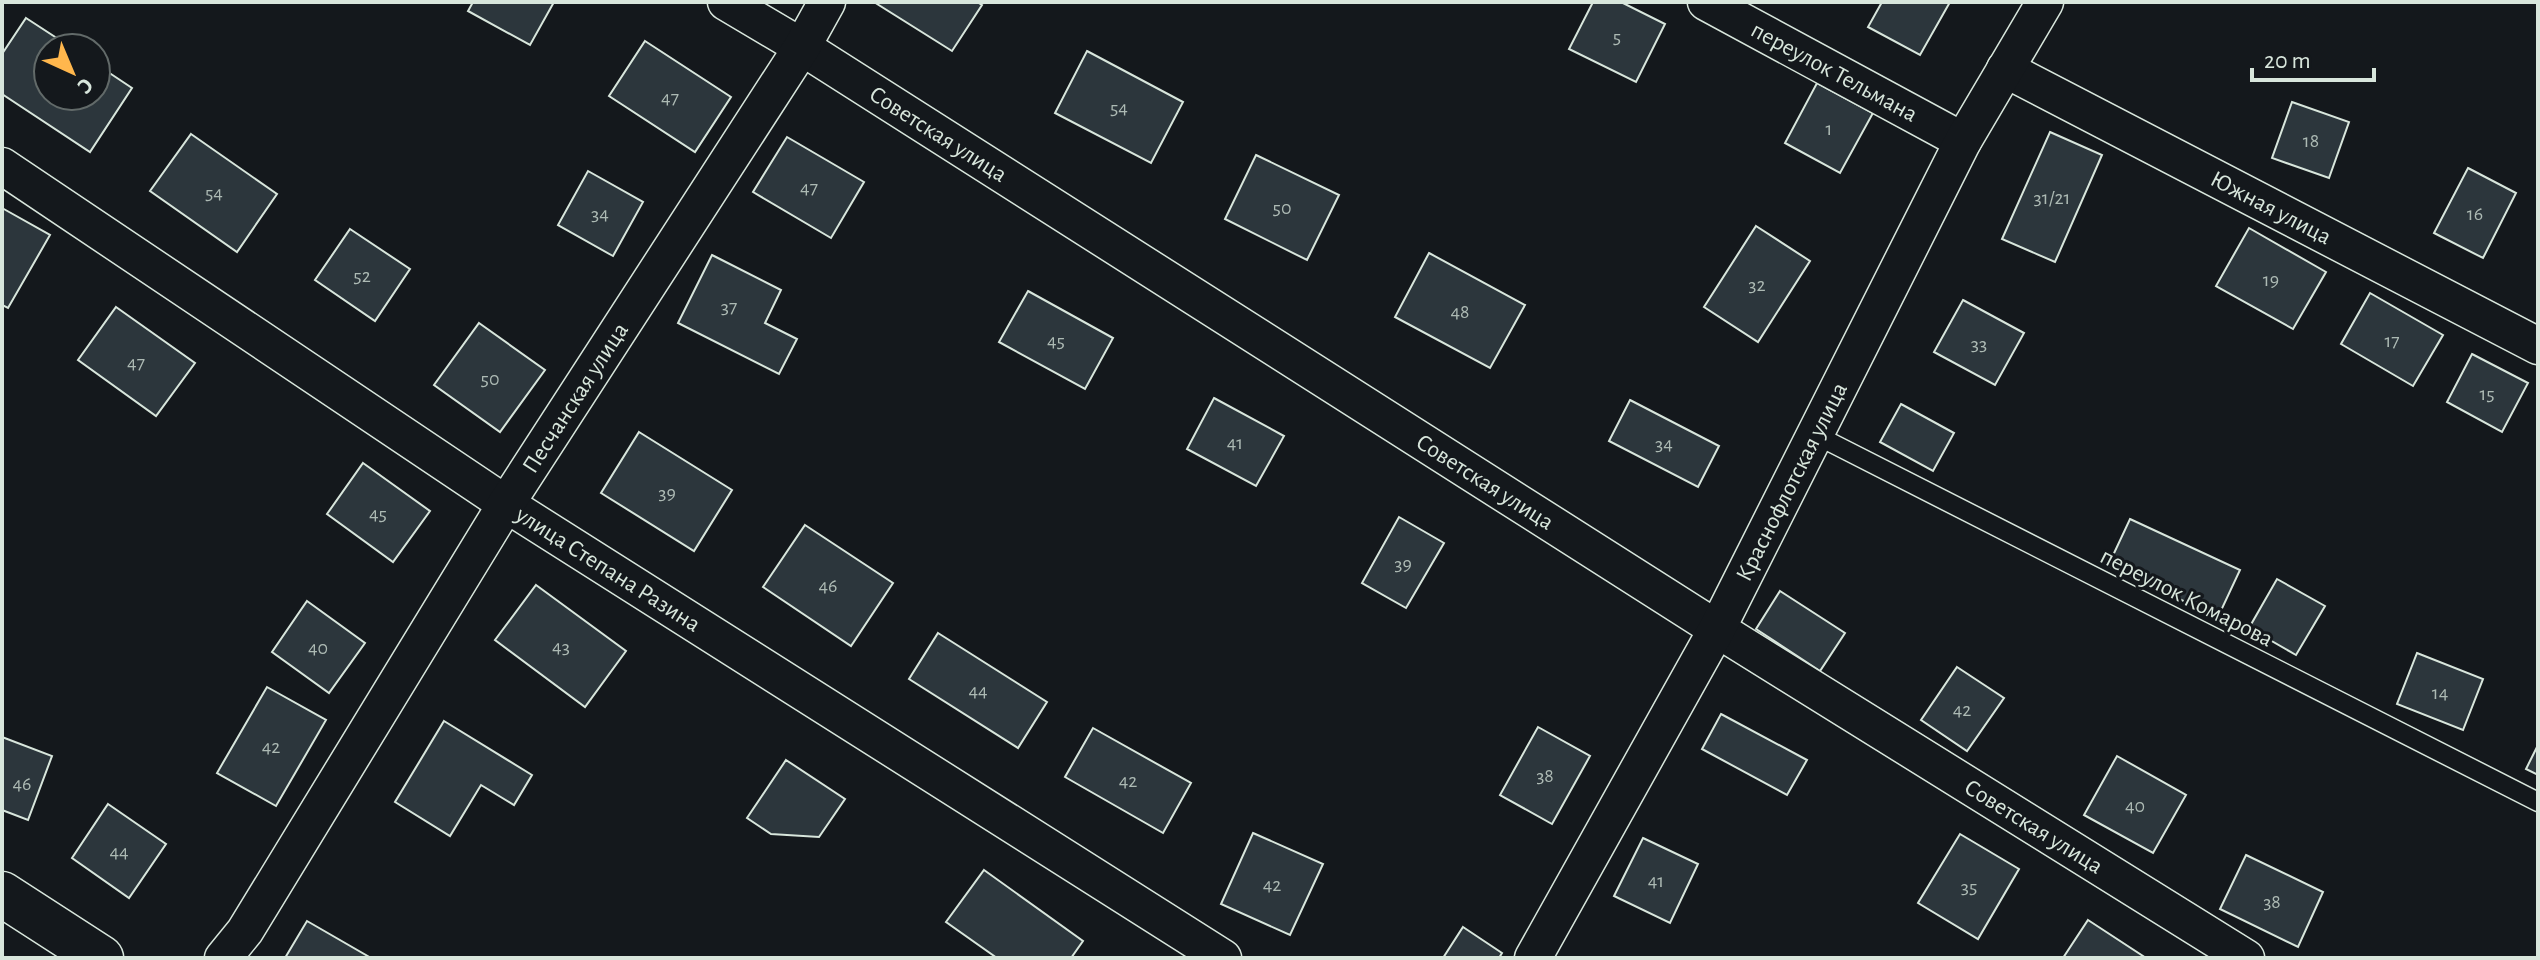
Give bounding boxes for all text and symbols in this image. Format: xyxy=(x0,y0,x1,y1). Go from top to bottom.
street label: переулок Тельмана xyxy=(1747,18,1921,127)
house number: 5 xyxy=(1613,27,1621,47)
north arrow xyxy=(32,32,112,112)
scale bar xyxy=(2252,32,2374,82)
text: 20 m xyxy=(2264,49,2311,73)
text: С xyxy=(73,74,97,98)
street label: Советская улица xyxy=(865,82,1011,187)
house number: 47 xyxy=(661,88,679,108)
house number: 54 xyxy=(1110,98,1128,118)
house number: 1 xyxy=(1826,119,1832,139)
house number: 18 xyxy=(2303,131,2319,151)
street label: Южная улица xyxy=(2206,167,2335,249)
house number: 47 xyxy=(800,178,818,198)
house number: 54 xyxy=(205,183,223,203)
house number: 31/21 xyxy=(2034,188,2070,208)
house number: 50 xyxy=(1273,198,1291,218)
house number: 34 xyxy=(591,204,609,224)
house number: 16 xyxy=(2467,204,2483,224)
house number: 52 xyxy=(353,266,371,286)
house number: 19 xyxy=(2263,270,2279,290)
house number: 32 xyxy=(1748,275,1766,295)
house number: 37 xyxy=(721,297,737,317)
house number: 48 xyxy=(1450,302,1470,322)
street label: Песчанская улица xyxy=(518,319,633,478)
house number: 45 xyxy=(1047,331,1065,351)
house number: 17 xyxy=(2384,331,2400,351)
house number: 33 xyxy=(1971,334,1987,354)
house number: 47 xyxy=(127,353,145,373)
house number: 50 xyxy=(481,369,499,389)
street label: Краснофлотская улица xyxy=(1732,379,1852,585)
house number: 15 xyxy=(2479,384,2495,404)
street label: Советская улица xyxy=(1412,430,1558,535)
house number: 41 xyxy=(1227,433,1243,453)
house number: 34 xyxy=(1655,434,1673,454)
house number: 39 xyxy=(658,483,676,503)
street label: улица Степана Разина xyxy=(510,502,704,637)
house number: 45 xyxy=(369,504,387,524)
street label: переулок Комарова xyxy=(2096,544,2277,652)
house number: 39 xyxy=(1394,554,1412,574)
house number: 46 xyxy=(818,576,838,596)
house number: 43 xyxy=(552,637,570,657)
house number: 40 xyxy=(308,638,328,658)
house number: 44 xyxy=(968,681,988,701)
house number: 14 xyxy=(2432,683,2448,703)
house number: 42 xyxy=(1953,700,1971,720)
house number: 42 xyxy=(262,737,280,757)
house number: 38 xyxy=(1536,766,1554,786)
house number: 42 xyxy=(1119,771,1137,791)
house number: 46 xyxy=(12,774,32,794)
street label: Советская улица xyxy=(1960,775,2107,879)
house number: 40 xyxy=(2125,796,2145,816)
house number: 44 xyxy=(109,842,129,862)
house number: 41 xyxy=(1648,871,1664,891)
house number: 42 xyxy=(1263,875,1281,895)
house number: 35 xyxy=(1961,877,1977,897)
house number: 38 xyxy=(2263,892,2281,912)

